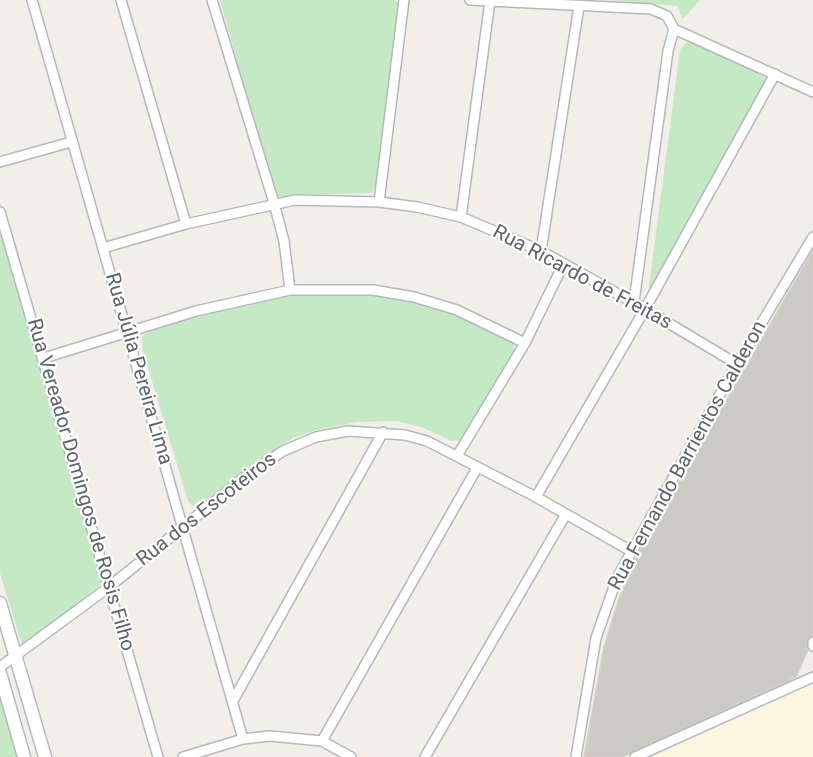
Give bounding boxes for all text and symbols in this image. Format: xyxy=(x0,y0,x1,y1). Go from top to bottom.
street label: Rua Ricardo de Freitas xyxy=(488,221,676,335)
street label: Rua Júlia Pereira Lima xyxy=(99,270,177,468)
street label: Rua Vereador Domingos de Rosis Filho xyxy=(21,316,139,654)
street label: Rua Fernando Barrientos Calderon xyxy=(604,317,772,595)
street label: Rua dos Escoteiros xyxy=(132,448,282,572)

